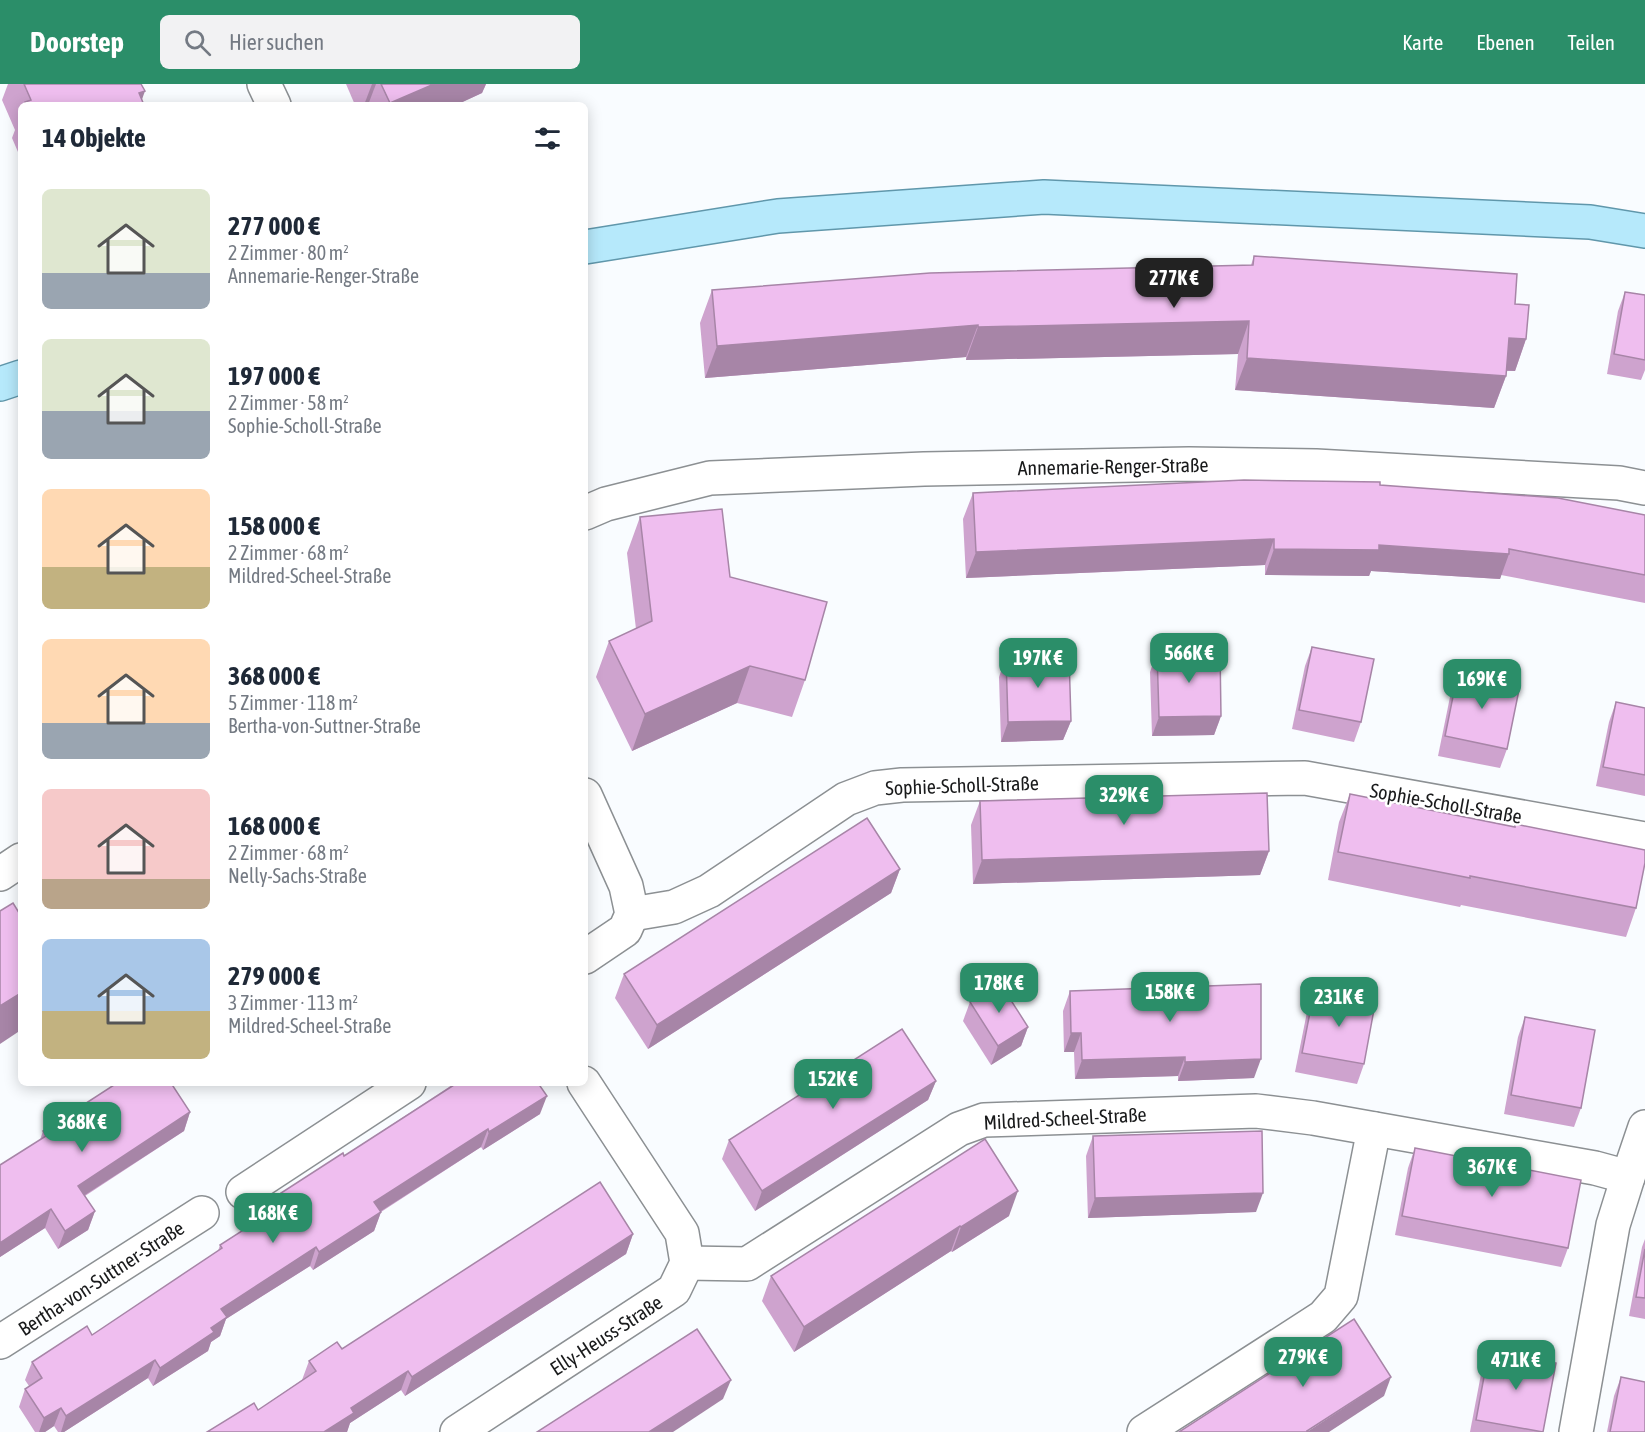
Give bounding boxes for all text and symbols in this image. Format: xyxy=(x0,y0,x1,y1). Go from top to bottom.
search box xyxy=(160,15,580,69)
text: Doorstep xyxy=(30,26,124,58)
icon: search xyxy=(181,26,214,59)
text: Hier suchen xyxy=(229,29,324,55)
text: Karte xyxy=(1402,30,1443,54)
text: Ebenen xyxy=(1476,30,1535,54)
text: Teilen xyxy=(1568,30,1615,54)
icon: filters xyxy=(531,122,564,155)
text: 14 Objekte xyxy=(42,123,146,153)
text: 277 000 € xyxy=(228,211,320,241)
icon: home xyxy=(90,213,162,285)
text: 2 Zimmer · 80 m² xyxy=(228,241,349,264)
pin: 277K € xyxy=(1125,258,1223,309)
text: Annemarie-Renger-Straße xyxy=(228,264,419,287)
text: 277K € xyxy=(1149,266,1199,289)
text: 197 000 € xyxy=(228,361,320,391)
icon: home xyxy=(90,363,162,435)
text: 2 Zimmer · 58 m² xyxy=(228,391,349,414)
text: Sophie-Scholl-Straße xyxy=(228,414,382,437)
street label: Annemarie-Renger-Straße xyxy=(1017,453,1209,479)
text: 158 000 € xyxy=(228,511,320,541)
icon: home xyxy=(90,513,162,585)
text: 2 Zimmer · 68 m² xyxy=(228,541,349,564)
text: Mildred-Scheel-Straße xyxy=(228,564,391,587)
pin: 566K € xyxy=(1140,633,1238,684)
pin: 197K € xyxy=(989,638,1087,689)
text: 566K € xyxy=(1164,641,1214,664)
text: 197K € xyxy=(1013,646,1063,669)
pin: 169K € xyxy=(1433,659,1531,710)
text: 368 000 € xyxy=(228,661,320,691)
icon: home xyxy=(90,663,162,735)
text: 169K € xyxy=(1457,667,1507,690)
text: 5 Zimmer · 118 m² xyxy=(228,691,358,714)
text: Bertha-von-Suttner-Straße xyxy=(228,714,421,737)
street label: Sophie-Scholl-Straße xyxy=(885,771,1039,799)
pin: 329K € xyxy=(1075,775,1173,826)
street label: Sophie-Scholl-Straße xyxy=(1368,778,1524,828)
text: 329K € xyxy=(1099,783,1149,806)
text: 168 000 € xyxy=(228,811,320,841)
icon: home xyxy=(90,813,162,885)
text: 2 Zimmer · 68 m² xyxy=(228,841,349,864)
text: Nelly-Sachs-Straße xyxy=(228,864,367,887)
text: 279 000 € xyxy=(228,961,320,991)
icon: home xyxy=(90,963,162,1035)
pin: 178K € xyxy=(950,963,1048,1014)
text: 178K € xyxy=(974,971,1024,994)
pin: 158K € xyxy=(1121,972,1219,1023)
pin: 231K € xyxy=(1290,977,1388,1028)
text: 158K € xyxy=(1145,980,1195,1003)
text: 231K € xyxy=(1314,985,1364,1008)
text: 3 Zimmer · 113 m² xyxy=(228,991,358,1014)
text: Mildred-Scheel-Straße xyxy=(228,1014,391,1037)
pin: 152K € xyxy=(784,1059,882,1110)
text: 152K € xyxy=(808,1067,858,1090)
pin: 368K € xyxy=(33,1102,131,1153)
street label: Mildred-Scheel-Straße xyxy=(983,1102,1147,1134)
text: 368K € xyxy=(57,1110,107,1133)
pin: 367K € xyxy=(1443,1147,1541,1198)
text: 367K € xyxy=(1467,1155,1517,1178)
pin: 168K € xyxy=(224,1193,322,1244)
text: 168K € xyxy=(248,1201,298,1224)
street label: Bertha-von-Suttner-Straße xyxy=(14,1216,188,1340)
street label: Elly-Heuss-Straße xyxy=(546,1290,666,1380)
pin: 279K € xyxy=(1254,1337,1352,1388)
pin: 471K € xyxy=(1467,1340,1565,1391)
text: 279K € xyxy=(1278,1345,1328,1368)
text: 471K € xyxy=(1491,1348,1541,1371)

